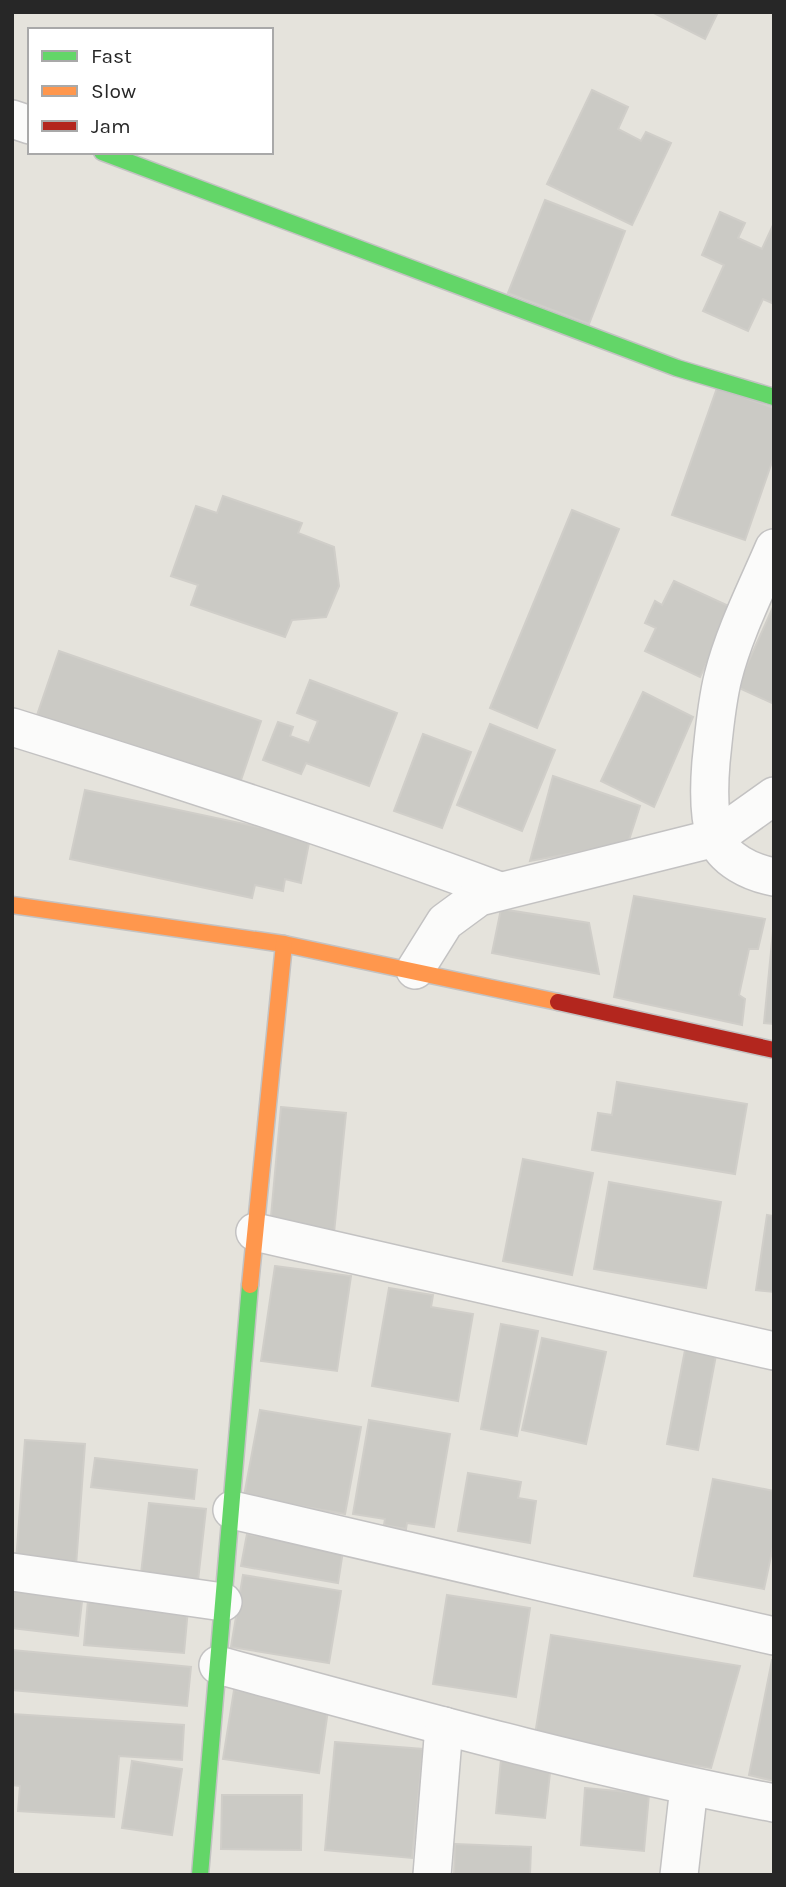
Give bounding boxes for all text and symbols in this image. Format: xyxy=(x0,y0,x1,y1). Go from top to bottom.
legend xyxy=(28,28,273,154)
text: Fast xyxy=(91,44,132,68)
text: Slow xyxy=(91,79,136,103)
text: Jam xyxy=(91,114,131,138)

